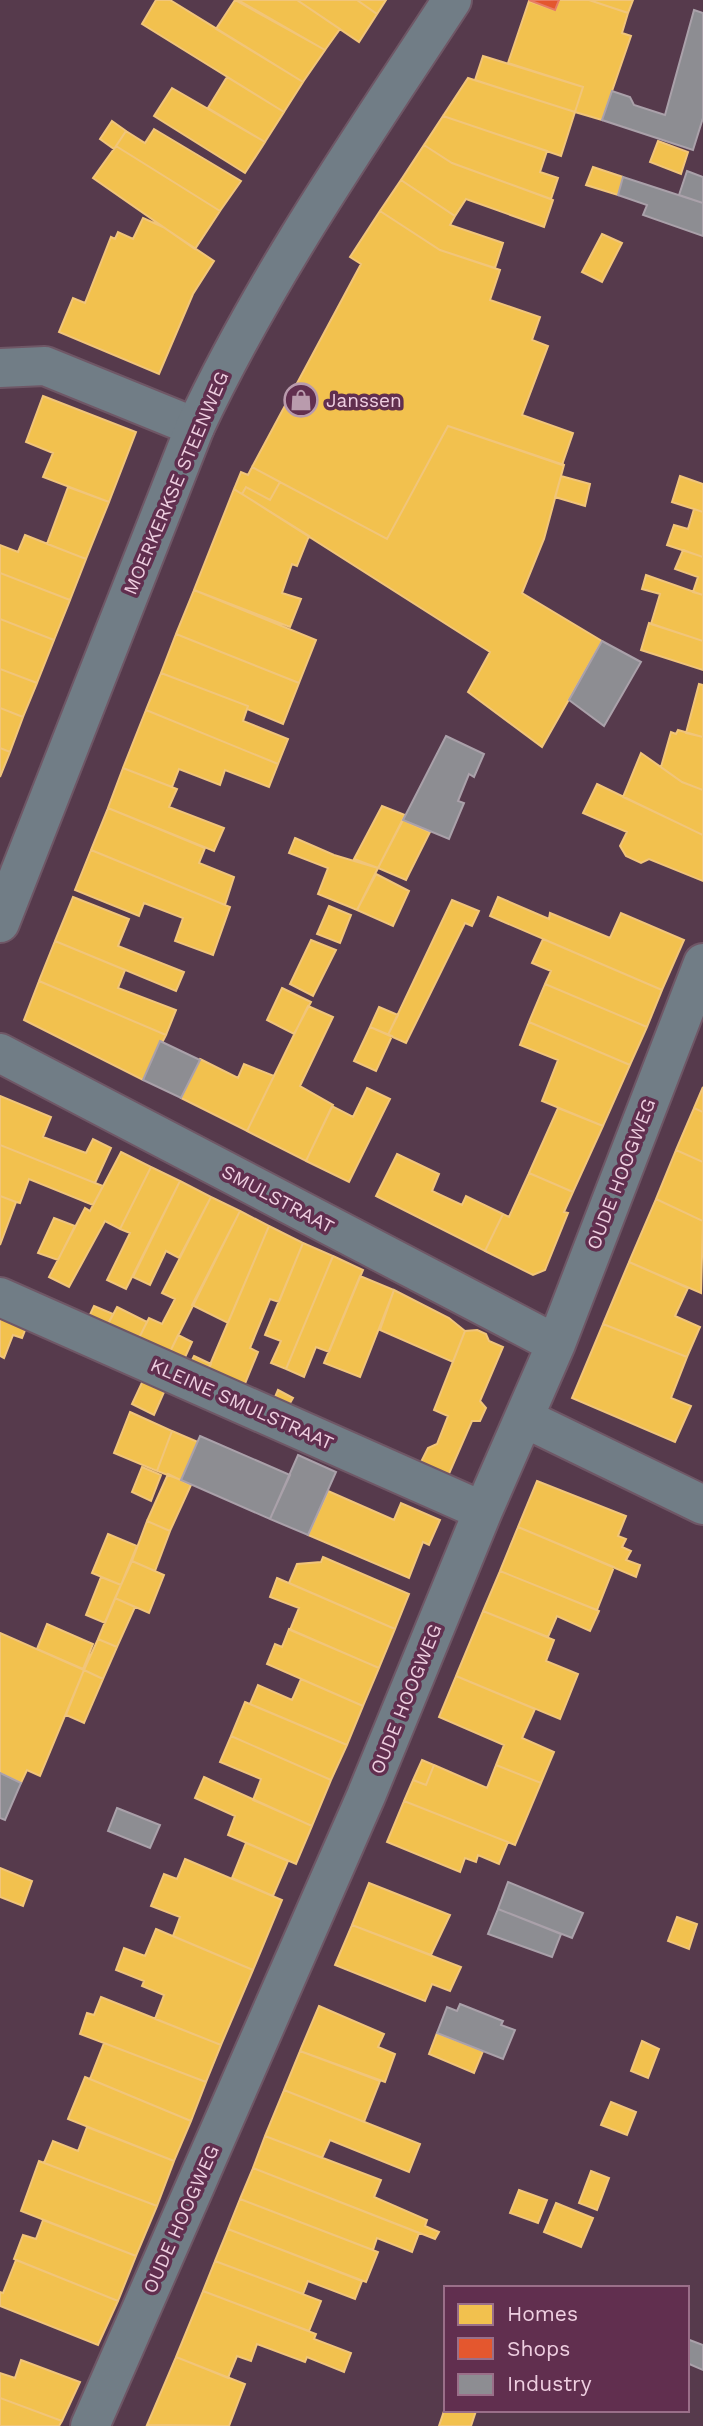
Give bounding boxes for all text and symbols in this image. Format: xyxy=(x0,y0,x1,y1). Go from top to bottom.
street label: MOERKERKSE STEENWEG xyxy=(118,368,234,598)
shop icon: Janssen xyxy=(282,381,320,419)
place label: Janssen xyxy=(326,389,402,412)
street label: OUDE HOOGWEG xyxy=(582,1095,660,1253)
street label: SMULSTRAAT xyxy=(218,1160,338,1238)
street label: KLEINE SMULSTRAAT xyxy=(147,1353,337,1455)
street label: OUDE HOOGWEG xyxy=(365,1621,447,1777)
street label: OUDE HOOGWEG xyxy=(138,2141,224,2297)
legend xyxy=(444,2286,689,2412)
text: Homes xyxy=(507,2301,578,2326)
text: Shops xyxy=(507,2336,570,2361)
text: Industry xyxy=(507,2371,592,2396)

